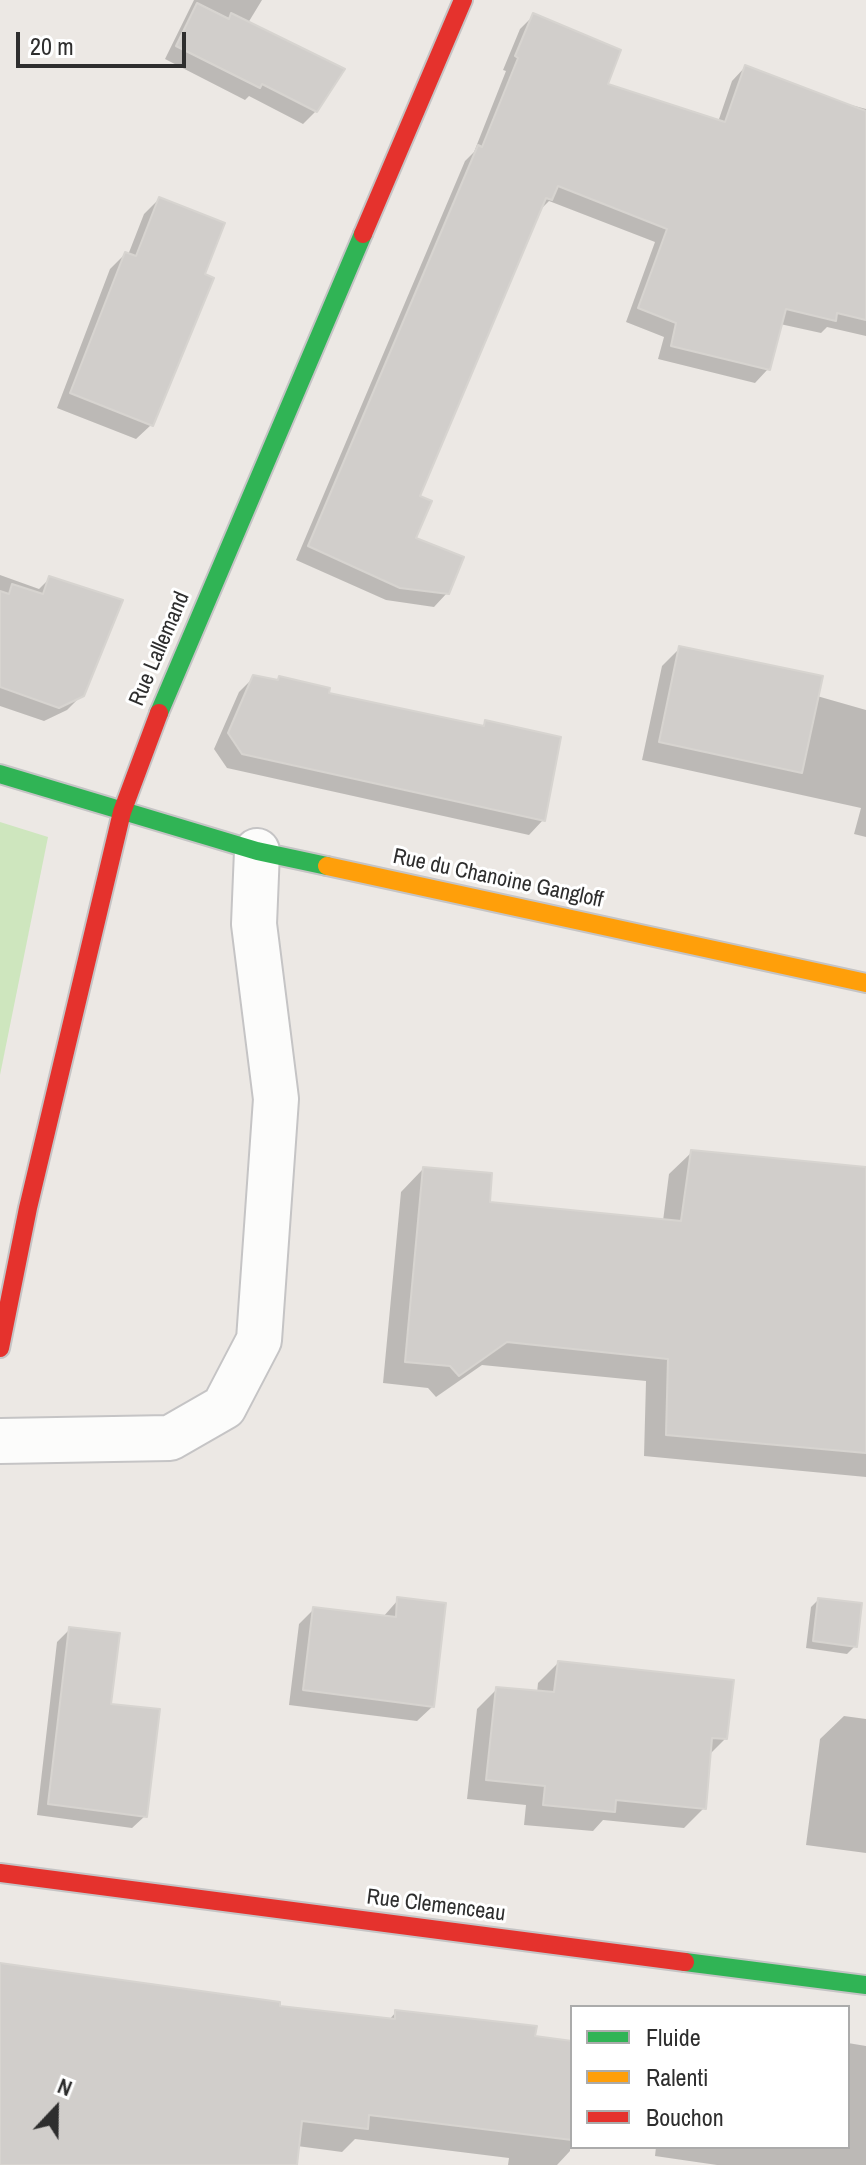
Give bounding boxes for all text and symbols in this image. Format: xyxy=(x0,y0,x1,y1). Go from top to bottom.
scale bar xyxy=(20,16,190,66)
text: 20 m xyxy=(30,30,74,62)
street label: Rue Lallemand xyxy=(124,588,196,710)
street label: Rue du Chanoine Gangloff xyxy=(390,844,606,914)
street label: Rue Clemenceau xyxy=(365,1884,507,1928)
legend xyxy=(570,2005,850,2149)
text: Fluide xyxy=(646,2021,701,2053)
text: Ralenti xyxy=(646,2061,708,2093)
north arrow xyxy=(16,2069,96,2149)
text: N xyxy=(53,2070,77,2103)
text: Bouchon xyxy=(646,2101,724,2133)

